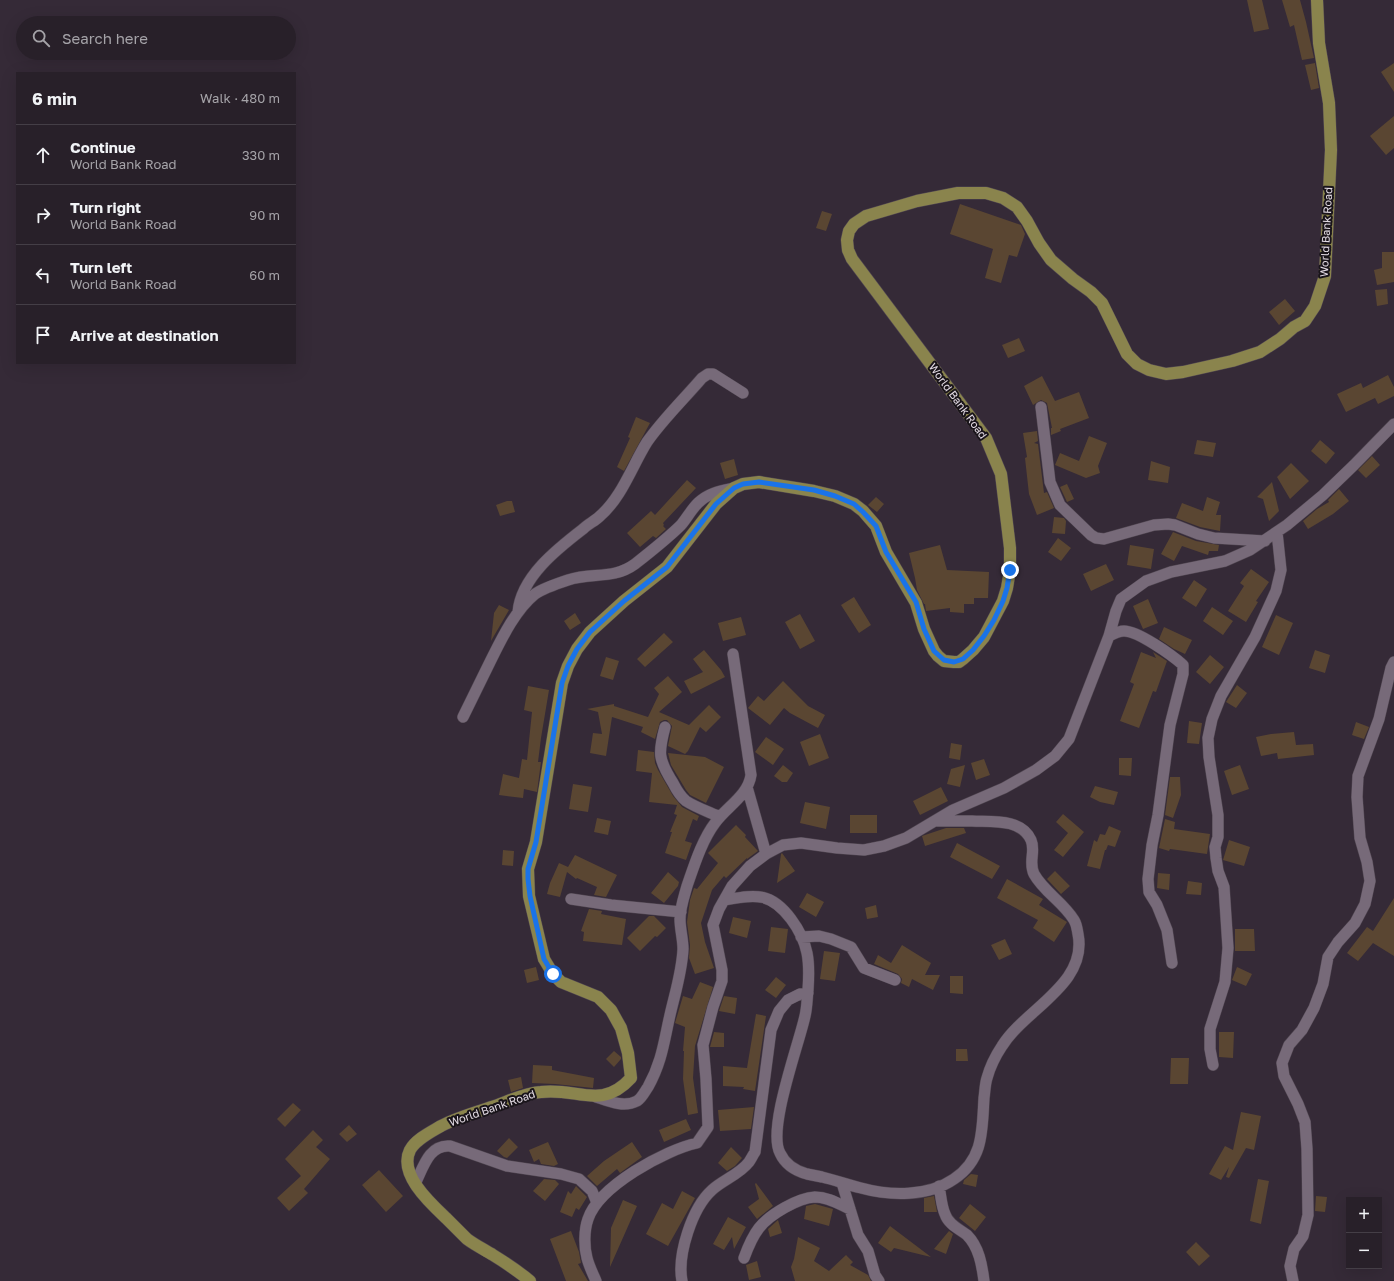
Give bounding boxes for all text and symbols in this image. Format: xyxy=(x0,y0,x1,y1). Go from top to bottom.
search box xyxy=(16,16,296,60)
icon: search xyxy=(30,27,52,49)
text: Search here xyxy=(62,29,148,47)
text: 6 min xyxy=(32,88,77,109)
text: Walk · 480 m xyxy=(200,90,280,106)
text: Continue xyxy=(70,138,136,156)
icon: ahead xyxy=(32,144,54,166)
text: 330 m xyxy=(242,147,280,163)
text: World Bank Road xyxy=(70,156,177,172)
street label: World Bank Road xyxy=(1317,187,1334,277)
text: Turn right xyxy=(70,198,141,216)
icon: right xyxy=(32,204,54,226)
text: 90 m xyxy=(249,207,280,223)
text: World Bank Road xyxy=(70,216,177,232)
text: Turn left xyxy=(70,258,132,276)
icon: left xyxy=(32,264,54,286)
text: 60 m xyxy=(249,267,280,283)
text: World Bank Road xyxy=(70,276,177,292)
icon: arrive xyxy=(32,324,54,346)
text: Arrive at destination xyxy=(70,326,219,344)
street label: World Bank Road xyxy=(927,360,990,441)
route end xyxy=(1001,561,1019,579)
route start xyxy=(544,965,562,983)
street label: World Bank Road xyxy=(447,1087,537,1128)
map controls xyxy=(1346,1197,1382,1269)
button: + xyxy=(1346,1197,1382,1233)
button: − xyxy=(1346,1233,1382,1269)

